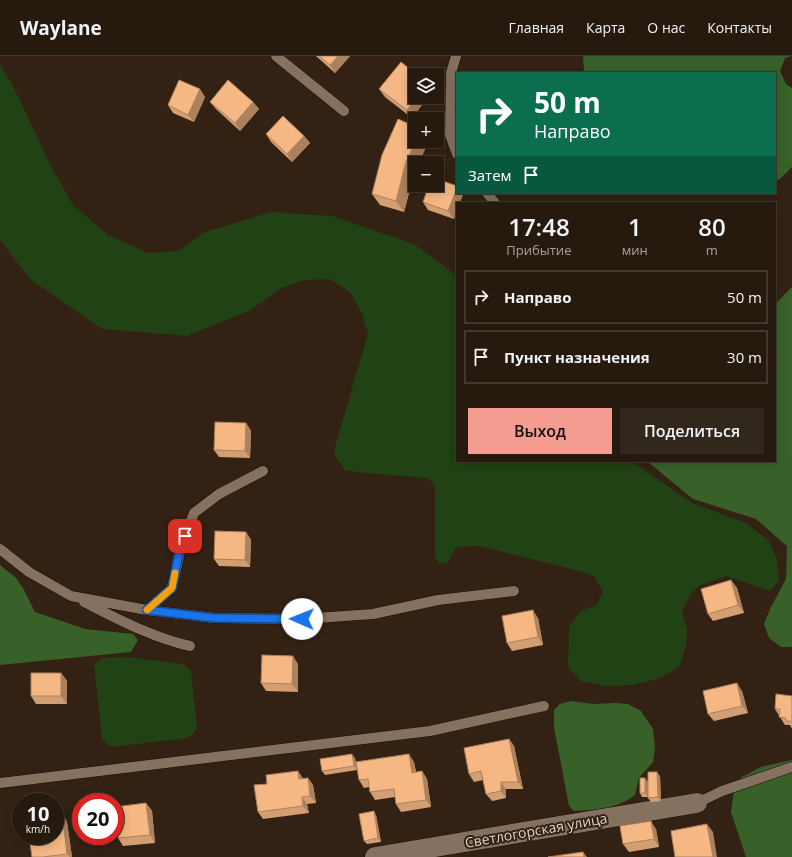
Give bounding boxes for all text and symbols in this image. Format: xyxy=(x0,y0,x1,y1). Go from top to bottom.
text: Waylane xyxy=(20,15,102,41)
text: Главная xyxy=(509,18,564,37)
text: Карта xyxy=(586,18,625,37)
text: О нас xyxy=(647,18,685,37)
text: Контакты xyxy=(707,18,772,37)
map controls xyxy=(408,68,444,192)
button: layers xyxy=(408,68,444,104)
text: 50 m xyxy=(534,83,601,121)
icon: right xyxy=(468,88,520,140)
button: + xyxy=(408,112,444,148)
text: Направо xyxy=(534,119,611,143)
button: − xyxy=(408,156,444,192)
icon: arrive xyxy=(520,164,542,186)
text: Затем xyxy=(468,165,512,185)
text: 17:48 xyxy=(508,210,570,243)
text: 1 xyxy=(628,210,642,243)
text: 80 xyxy=(698,210,726,243)
text: Прибытие xyxy=(506,241,571,259)
text: мин xyxy=(622,241,648,259)
text: m xyxy=(706,241,718,259)
icon: right xyxy=(470,286,492,308)
text: Направо xyxy=(504,287,572,307)
text: 50 m xyxy=(727,287,762,307)
icon: arrive xyxy=(470,346,492,368)
text: Пункт назначения xyxy=(504,347,650,367)
text: 30 m xyxy=(727,347,762,367)
button: Выход xyxy=(468,408,612,454)
button: Поделиться xyxy=(620,408,764,454)
pin xyxy=(168,519,202,553)
icon: arrive xyxy=(174,525,196,547)
position arrow xyxy=(281,598,323,640)
speed limit sign: 20 xyxy=(72,793,124,845)
text: 10 xyxy=(27,800,49,827)
street label: Светлогорская улица xyxy=(463,808,609,852)
text: km/h xyxy=(26,822,50,836)

